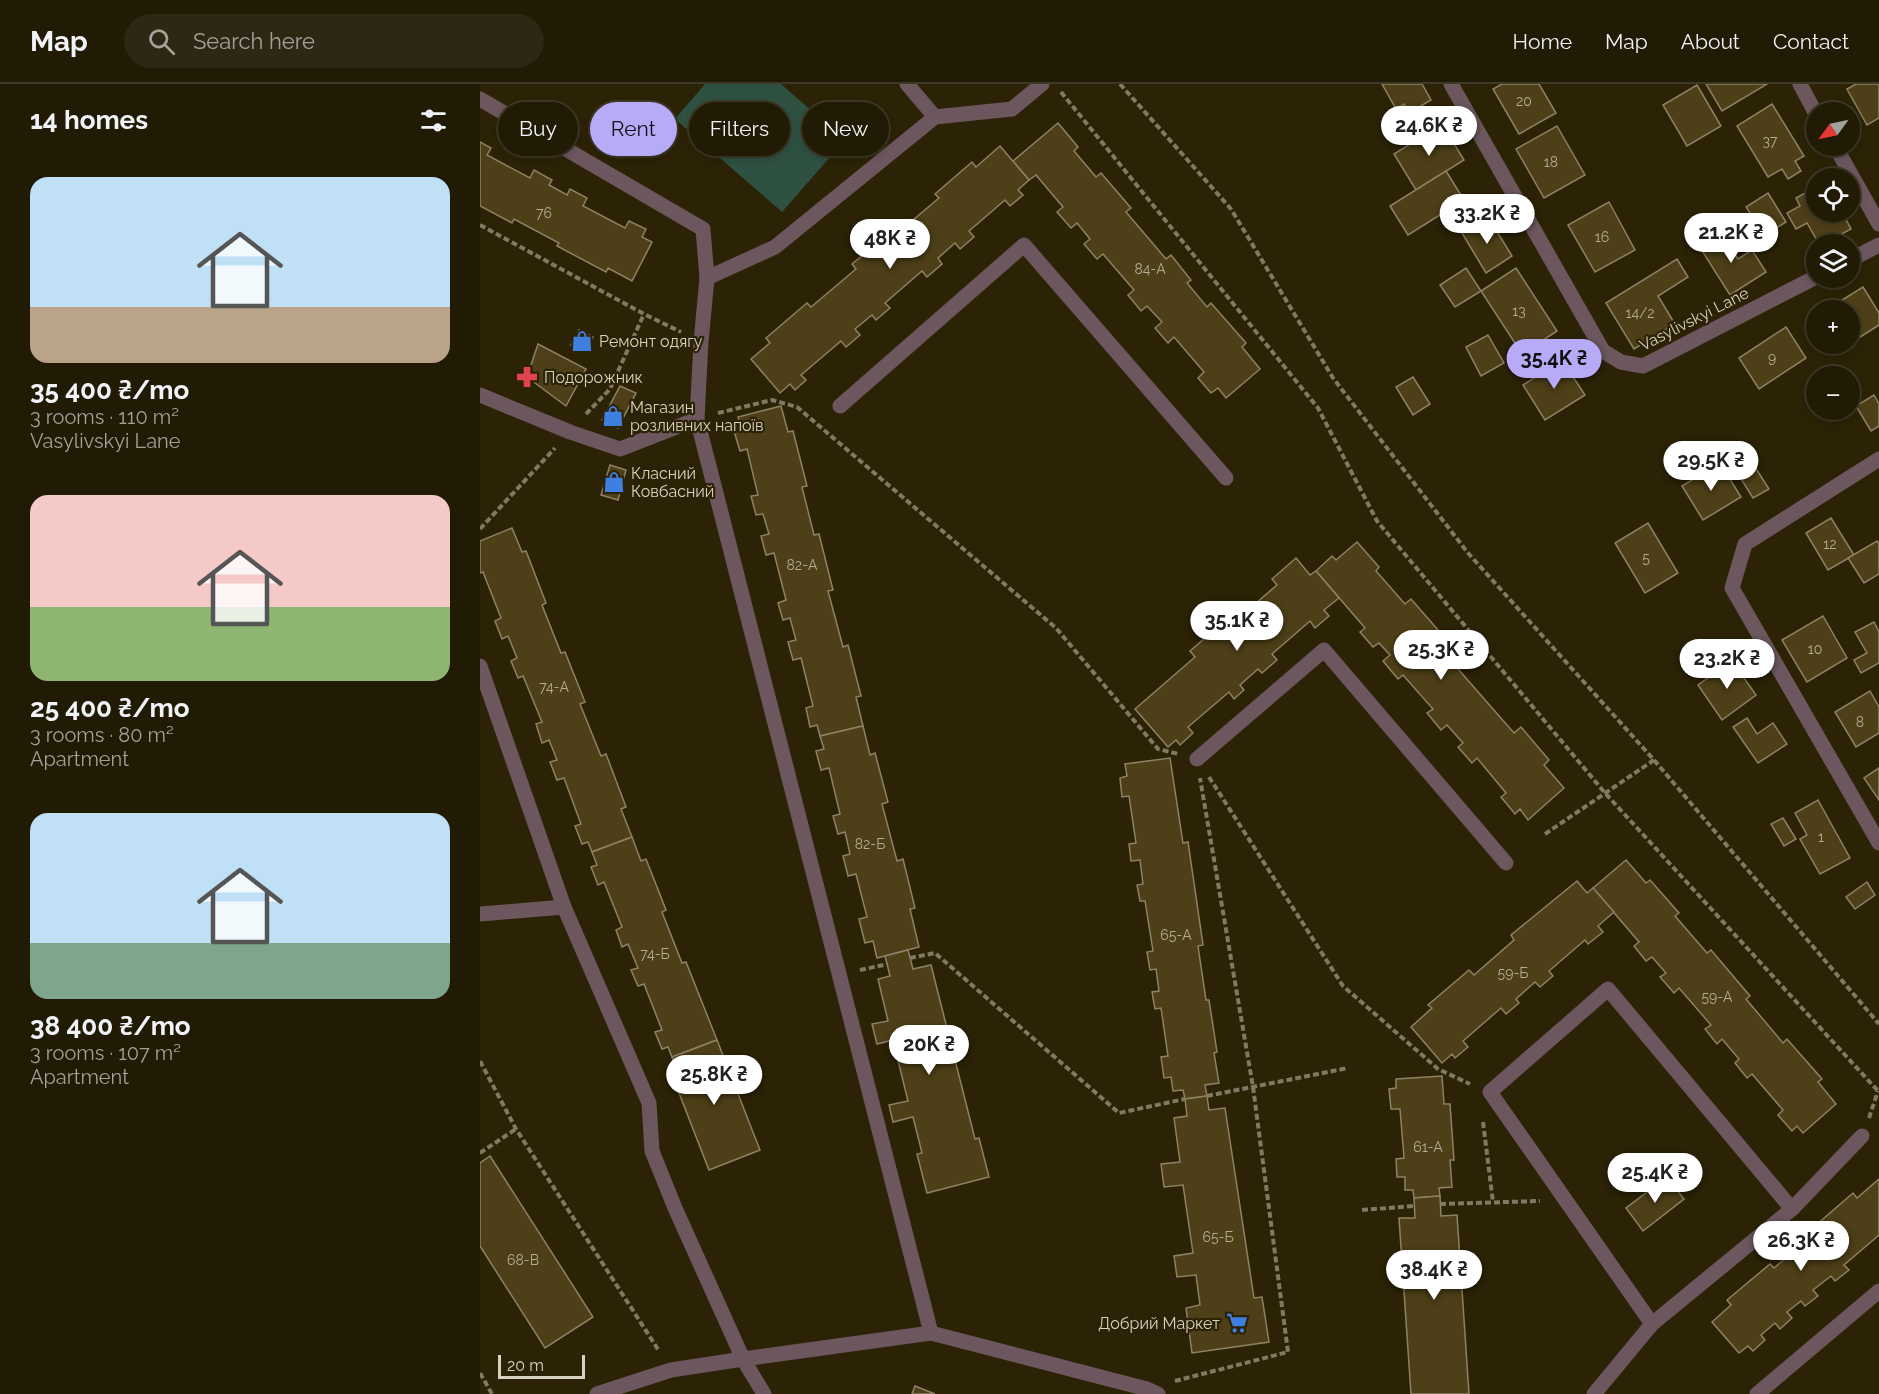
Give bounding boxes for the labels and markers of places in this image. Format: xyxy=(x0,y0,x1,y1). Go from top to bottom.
pin: 24.6K ₴ xyxy=(1374,106,1484,157)
pin: 33.2K ₴ xyxy=(1432,194,1542,245)
pin: 21.2K ₴ xyxy=(1676,213,1786,264)
pin: 48K ₴ xyxy=(848,219,932,270)
shop icon: Ремонт одягу xyxy=(570,329,594,353)
place label: Ремонт одягу xyxy=(599,332,703,351)
pin: 35.4K ₴ xyxy=(1499,339,1609,390)
pharmacy icon: Подорожник xyxy=(515,365,539,389)
place label: Подорожник xyxy=(544,368,643,387)
place label: Магазин розливних напоїв xyxy=(630,398,764,435)
shop icon: Магазин розливних напоїв xyxy=(601,404,625,428)
pin: 29.5K ₴ xyxy=(1656,441,1766,492)
place label: Класний Ковбасний xyxy=(631,464,714,501)
shop icon: Класний Ковбасний xyxy=(602,470,626,494)
pin: 35.1K ₴ xyxy=(1182,601,1292,652)
pin: 25.3K ₴ xyxy=(1386,630,1496,681)
pin: 23.2K ₴ xyxy=(1672,639,1782,690)
pin: 20K ₴ xyxy=(887,1025,971,1076)
pin: 25.8K ₴ xyxy=(659,1055,769,1106)
pin: 25.4K ₴ xyxy=(1600,1153,1710,1204)
pin: 26.3K ₴ xyxy=(1746,1221,1856,1272)
pin: 38.4K ₴ xyxy=(1379,1250,1489,1301)
supermarket icon: Добрий Маркет xyxy=(1225,1311,1249,1335)
place label: Добрий Маркет xyxy=(1098,1314,1220,1333)

